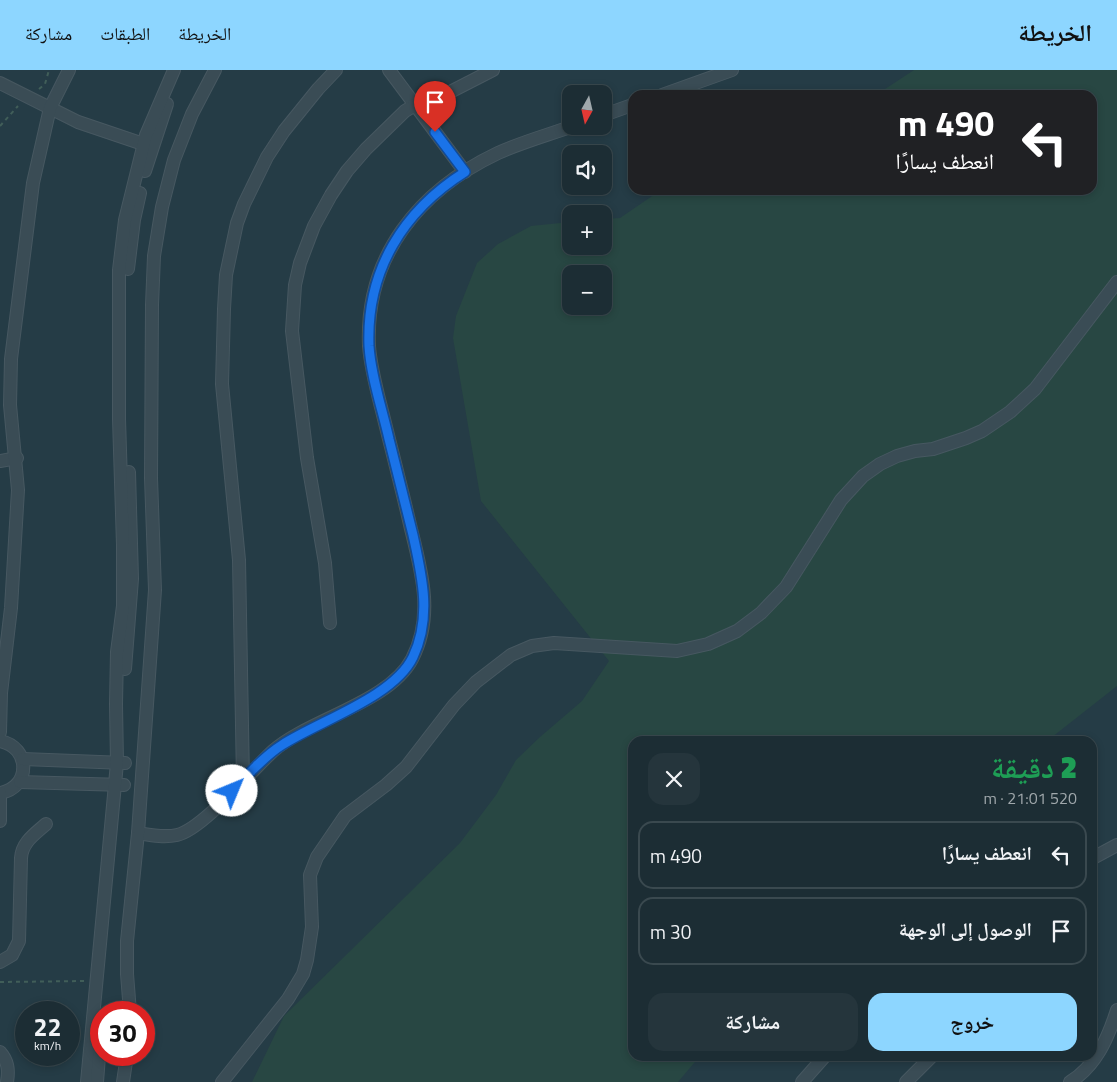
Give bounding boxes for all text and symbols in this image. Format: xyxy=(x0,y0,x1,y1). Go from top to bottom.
text: الخريطة xyxy=(1018,14,1092,50)
text: مشاركة xyxy=(25,20,72,47)
text: الطبقات xyxy=(100,20,150,47)
text: الخريطة xyxy=(178,20,231,47)
pin xyxy=(414,81,456,132)
north arrow xyxy=(562,85,612,135)
map controls xyxy=(562,85,612,315)
icon: arrive xyxy=(421,88,449,116)
text: 490 m xyxy=(898,96,994,150)
icon: left xyxy=(1012,110,1077,175)
text: انعطف يسارًا xyxy=(896,144,994,178)
button: sound xyxy=(562,145,612,195)
button: + xyxy=(562,205,612,255)
button: − xyxy=(562,265,612,315)
text: 2 دقيقة xyxy=(991,744,1077,790)
button: close xyxy=(648,753,700,805)
position arrow xyxy=(205,764,257,816)
text: 520 m · 21:01 xyxy=(983,786,1077,810)
text: انعطف يسارًا xyxy=(942,838,1032,867)
text: 490 m xyxy=(650,841,702,870)
icon: left xyxy=(1047,841,1075,869)
text: الوصول إلى الوجهة xyxy=(899,914,1032,943)
text: 30 m xyxy=(650,917,691,946)
icon: arrive xyxy=(1047,917,1075,945)
button: مشاركة xyxy=(648,993,858,1051)
button: خروج xyxy=(868,993,1077,1051)
speed limit sign: 30 xyxy=(90,1001,155,1066)
text: 22 xyxy=(33,1008,62,1046)
text: km/h xyxy=(34,1036,61,1055)

